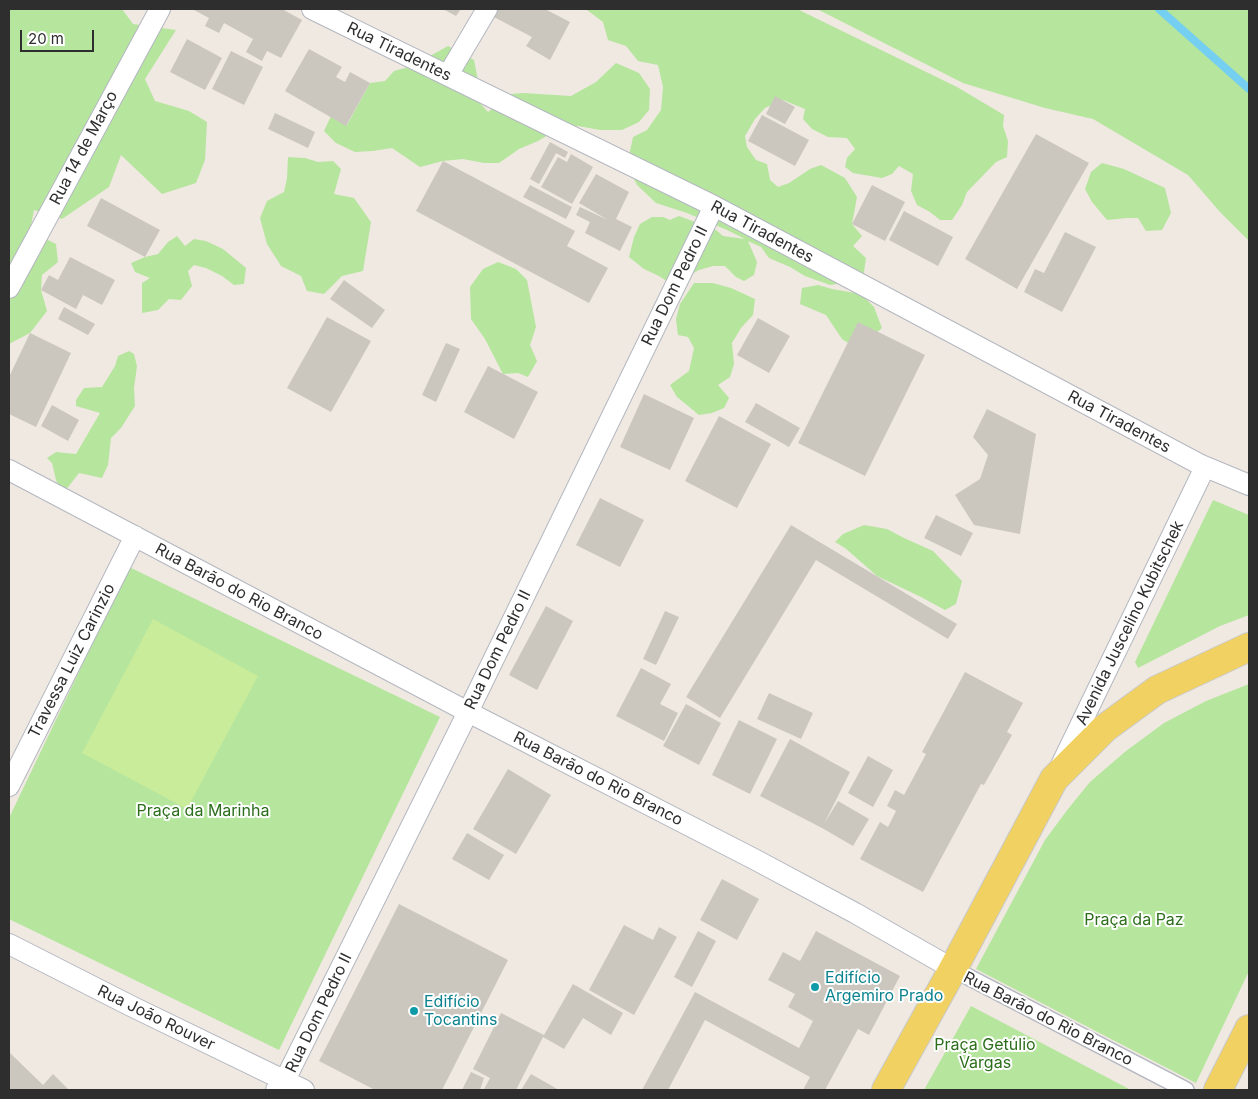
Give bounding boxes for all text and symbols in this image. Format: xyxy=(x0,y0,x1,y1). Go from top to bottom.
street label: Rua Tiradentes xyxy=(344,18,454,86)
scale bar xyxy=(22,20,96,52)
text: 20 m xyxy=(28,29,64,48)
street label: Rua 14 de Março xyxy=(46,88,122,208)
street label: Rua Tiradentes xyxy=(707,197,817,267)
street label: Rua Dom Pedro II xyxy=(638,223,712,349)
street label: Rua Tiradentes xyxy=(1064,387,1174,457)
street label: Avenida Juscelino Kubitschek xyxy=(1072,518,1188,728)
street label: Rua Barão do Rio Branco xyxy=(152,539,326,645)
street label: Travessa Luiz Carinzio xyxy=(25,581,119,741)
street label: Rua Dom Pedro II xyxy=(461,587,535,713)
street label: Rua Barão do Rio Branco xyxy=(510,728,686,830)
park label: Praça da Marinha xyxy=(137,801,269,821)
park label: Praça da Paz xyxy=(1084,910,1184,930)
street label: Rua Dom Pedro II xyxy=(282,950,356,1076)
place label: Edifício Argemiro Prado xyxy=(825,968,943,1006)
street label: Rua Barão do Rio Branco xyxy=(960,968,1136,1070)
street label: Rua João Rouver xyxy=(94,981,218,1055)
marker: Edifício Argemiro Prado xyxy=(809,981,821,993)
place label: Edifício Tocantins xyxy=(424,992,497,1030)
marker: Edifício Tocantins xyxy=(408,1005,420,1017)
park label: Praça Getúlio Vargas xyxy=(934,1035,1036,1073)

